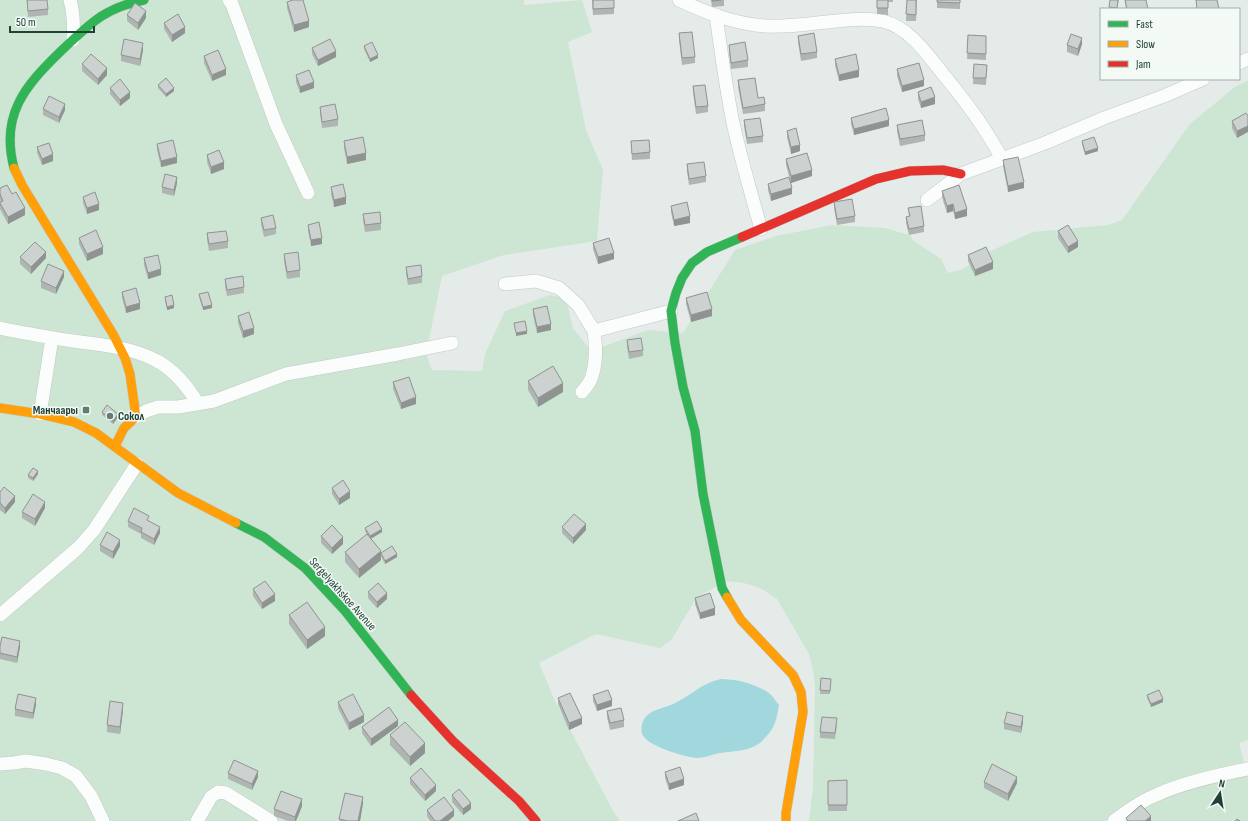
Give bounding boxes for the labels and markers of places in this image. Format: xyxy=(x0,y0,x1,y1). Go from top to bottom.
place label: Манчаары xyxy=(33,403,78,418)
marker: Манчаары xyxy=(81,405,91,415)
place label: Сокол xyxy=(118,409,144,424)
marker: Сокол xyxy=(105,411,115,421)

